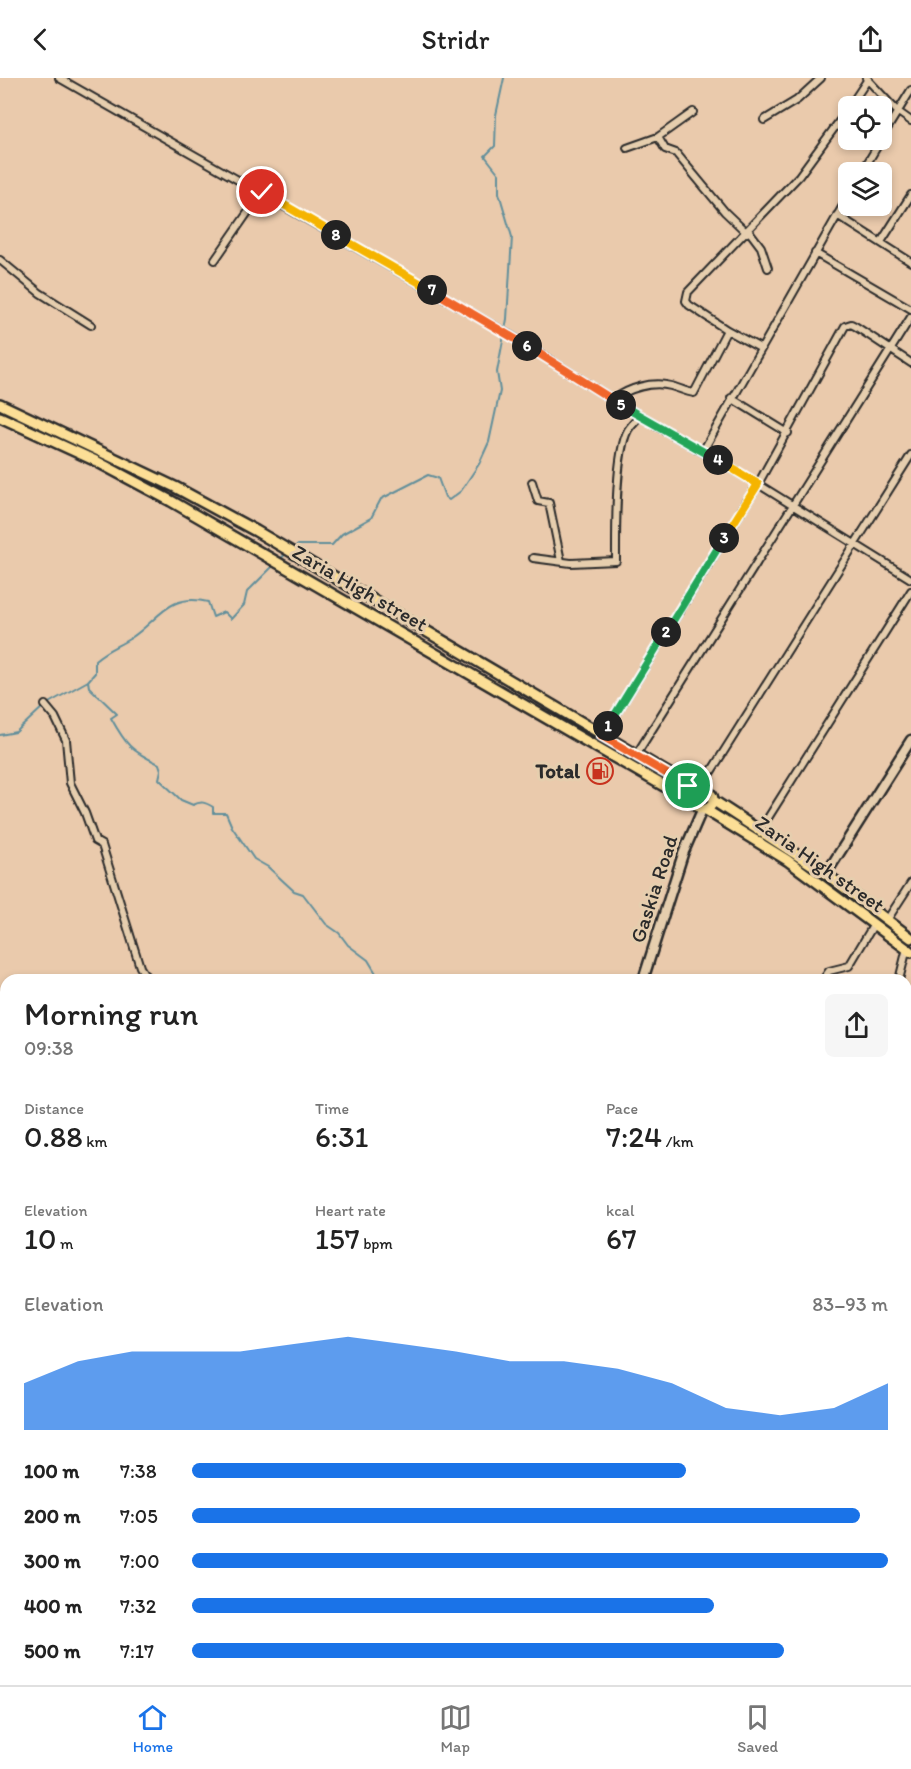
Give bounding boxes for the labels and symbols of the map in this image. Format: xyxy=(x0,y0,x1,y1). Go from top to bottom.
pin xyxy=(236,166,287,217)
pin: 8 xyxy=(321,220,351,250)
pin: 7 xyxy=(417,275,447,305)
pin: 6 xyxy=(512,331,542,361)
pin: 5 xyxy=(606,390,636,420)
pin: 4 xyxy=(703,445,733,475)
pin: 3 xyxy=(709,523,739,553)
street label: Zaria High street xyxy=(288,539,432,636)
pin: 2 xyxy=(651,617,681,647)
pin: 1 xyxy=(593,711,623,741)
fuel station icon: Total xyxy=(585,756,615,786)
place label: Total xyxy=(534,758,581,783)
pin xyxy=(662,760,713,811)
street label: Zaria High street xyxy=(751,810,890,918)
street label: Gaskia Road xyxy=(624,831,683,946)

